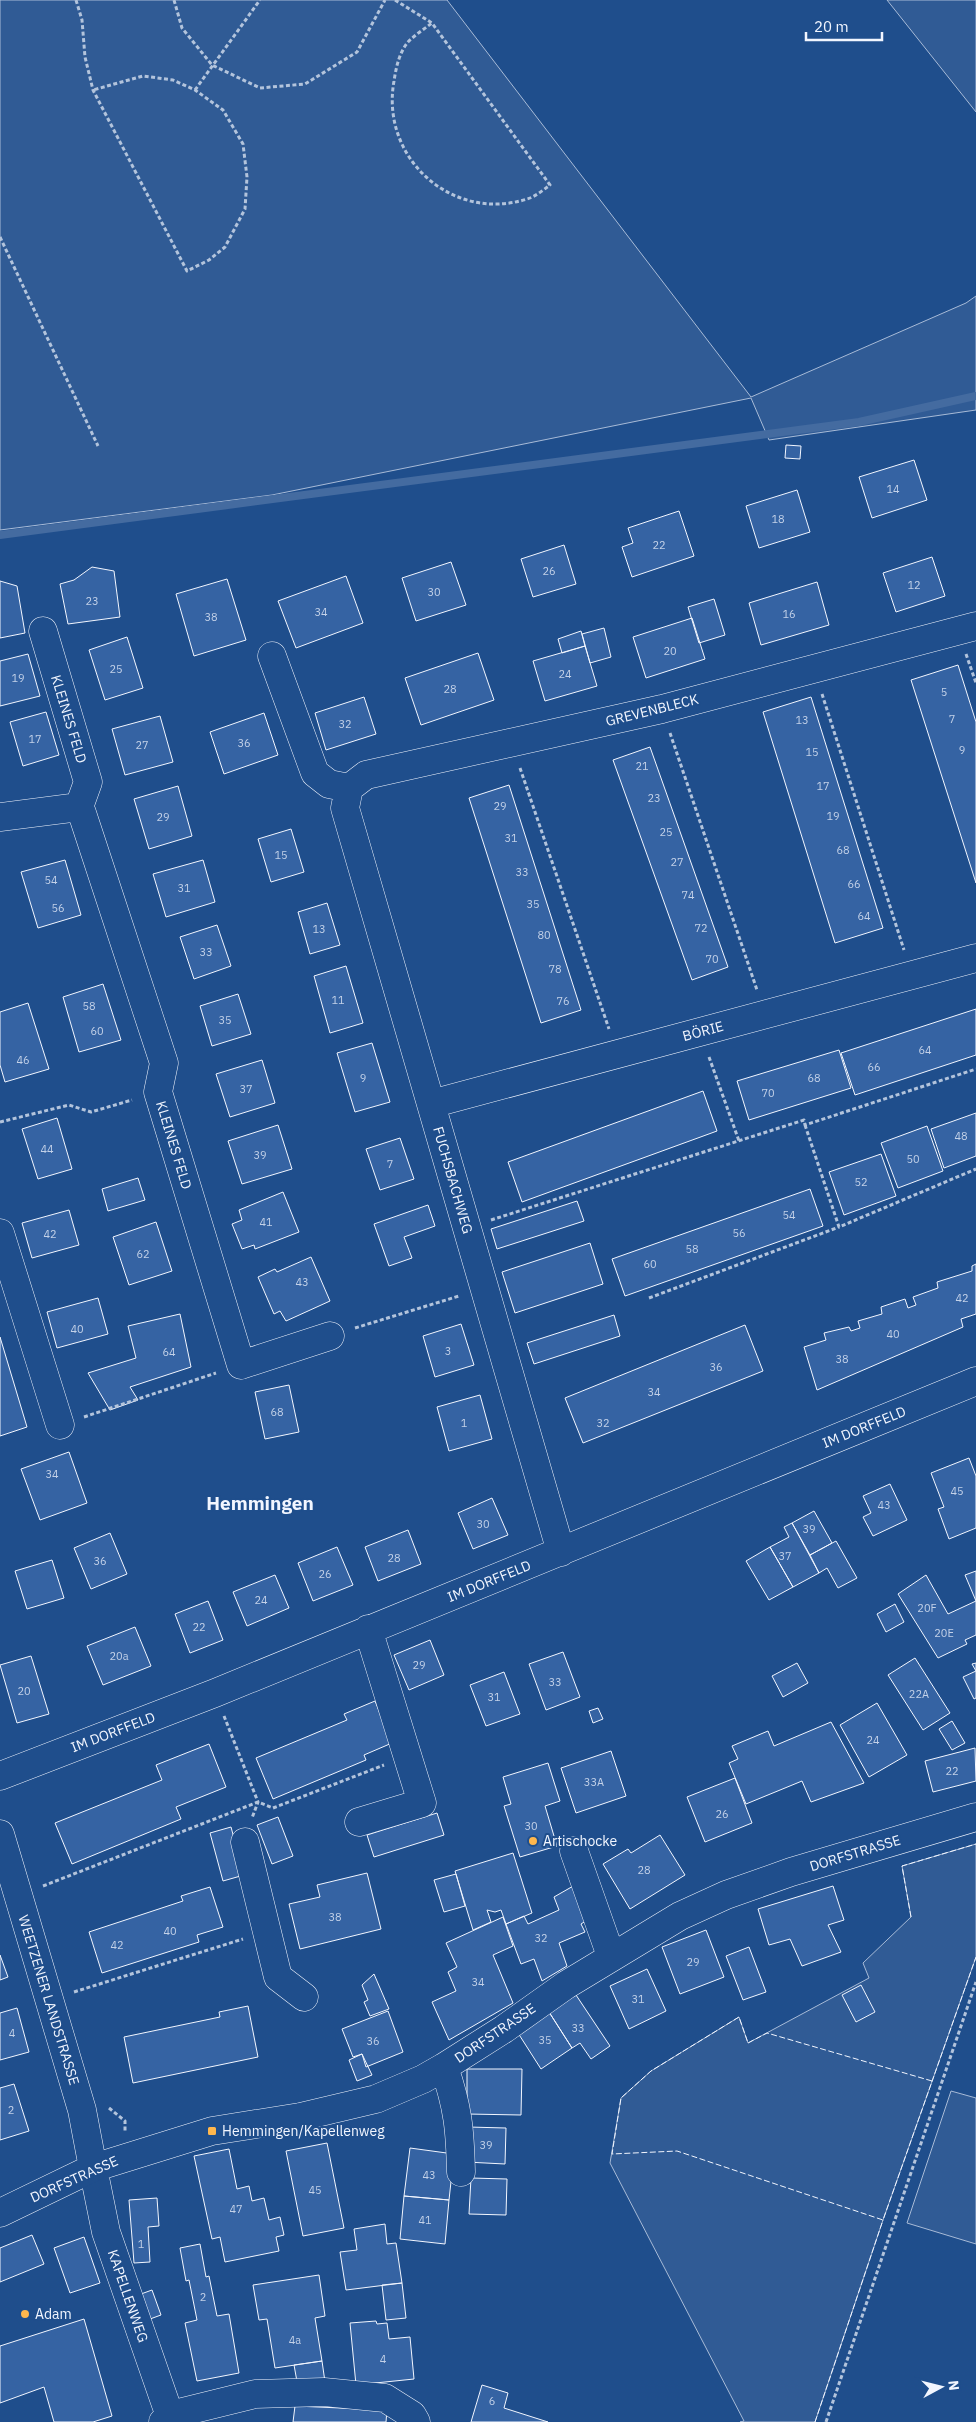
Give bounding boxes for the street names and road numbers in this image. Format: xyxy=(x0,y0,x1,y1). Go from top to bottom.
street label: KLEINES FELD xyxy=(47,673,91,765)
street label: GREVENBLECK xyxy=(604,690,700,730)
street label: BÖRIE xyxy=(680,1017,726,1045)
street label: KLEINES FELD xyxy=(152,1099,196,1191)
street label: FUCHSBACHWEG xyxy=(429,1124,477,1236)
street label: IM DORFFELD xyxy=(819,1402,909,1452)
street label: IM DORFFELD xyxy=(444,1556,534,1606)
street label: IM DORFFELD xyxy=(68,1708,158,1756)
street label: DORFSTRASSE xyxy=(807,1831,903,1875)
street label: WEETZENER LANDSTRASSE xyxy=(14,1913,84,2087)
street label: DORFSTRASSE xyxy=(451,1999,539,2067)
street label: DORFSTRASSE xyxy=(27,2152,121,2206)
street label: KAPELLENWEG xyxy=(104,2247,152,2345)

